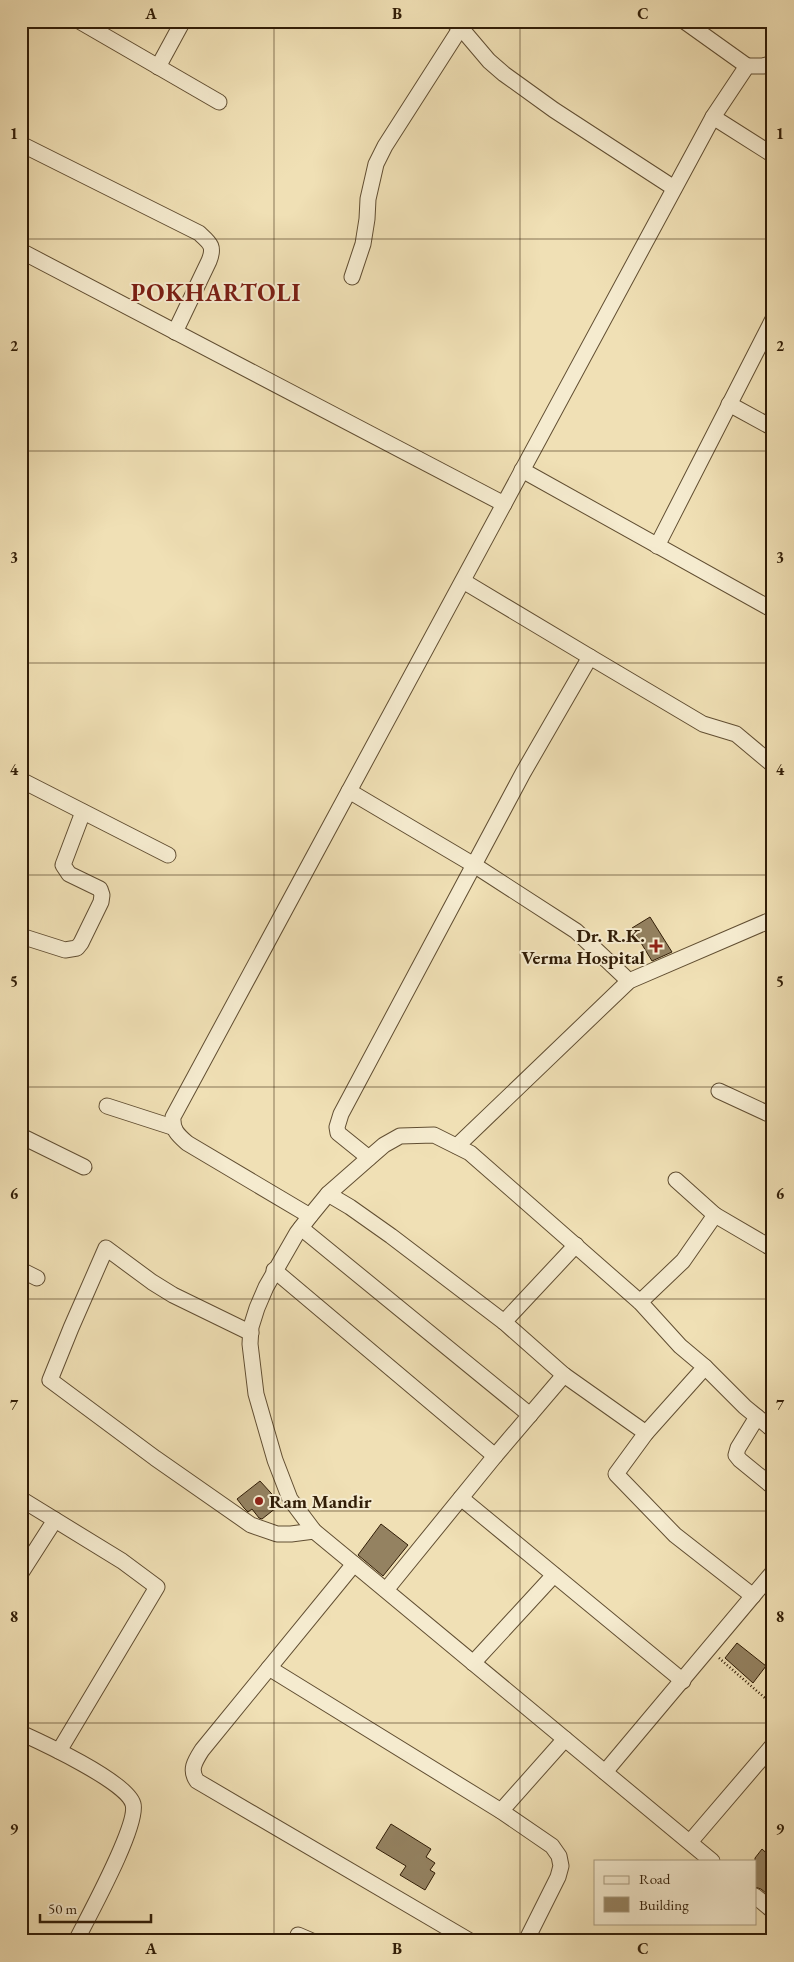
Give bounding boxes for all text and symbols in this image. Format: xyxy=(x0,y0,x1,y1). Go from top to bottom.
text: A xyxy=(144,3,157,24)
text: B xyxy=(392,3,402,24)
text: C xyxy=(637,3,649,24)
text: 1 xyxy=(10,123,18,144)
text: 1 xyxy=(776,123,784,144)
district label: POKHARTOLI xyxy=(131,277,301,308)
text: 2 xyxy=(10,335,19,356)
text: 2 xyxy=(776,335,785,356)
text: 3 xyxy=(10,547,18,568)
text: 3 xyxy=(776,547,784,568)
text: 4 xyxy=(10,759,19,780)
text: 4 xyxy=(776,759,785,780)
place label: Dr. R.K. Verma Hospital xyxy=(521,923,646,970)
marker: Dr. R.K. Verma Hospital xyxy=(649,939,663,953)
text: 5 xyxy=(10,971,18,992)
text: 5 xyxy=(776,971,784,992)
text: 6 xyxy=(10,1183,19,1204)
text: 6 xyxy=(776,1183,785,1204)
text: 7 xyxy=(10,1394,19,1415)
text: 7 xyxy=(776,1394,785,1415)
place label: Ram Mandir xyxy=(269,1489,372,1514)
marker: Ram Mandir xyxy=(253,1495,265,1507)
text: 8 xyxy=(10,1606,18,1627)
text: 8 xyxy=(776,1606,784,1627)
text: 9 xyxy=(10,1818,19,1839)
text: 9 xyxy=(776,1818,785,1839)
legend xyxy=(594,1860,756,1924)
text: Road xyxy=(639,1869,671,1888)
scale bar xyxy=(40,1892,151,1924)
text: Building xyxy=(639,1895,689,1914)
text: 50 m xyxy=(48,1899,77,1918)
text: A xyxy=(144,1938,157,1959)
text: B xyxy=(392,1938,402,1959)
text: C xyxy=(637,1938,649,1959)

